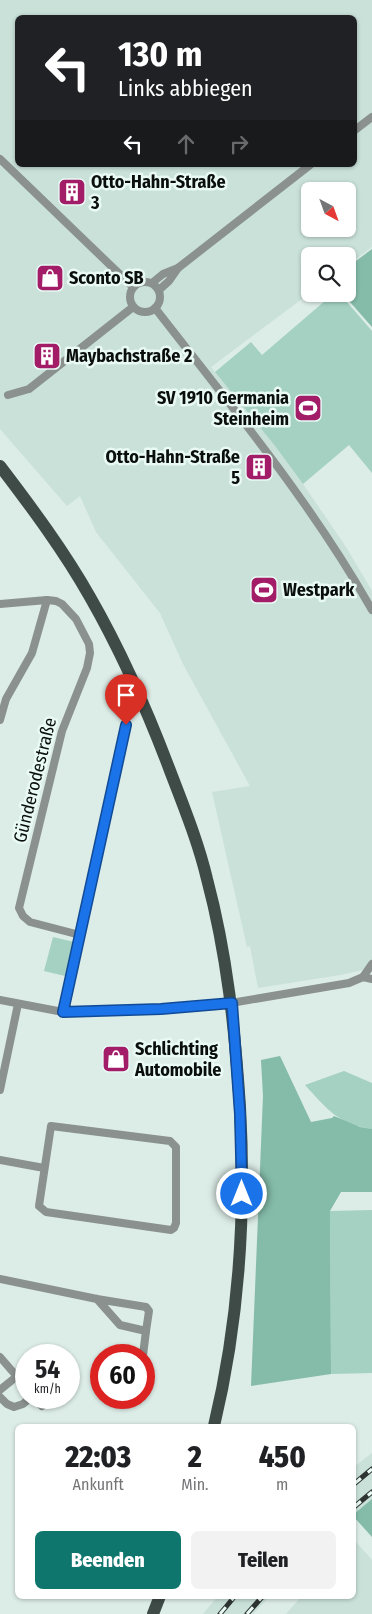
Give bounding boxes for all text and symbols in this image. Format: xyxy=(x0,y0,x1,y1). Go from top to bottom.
text: 130 m xyxy=(118,33,202,75)
icon: left xyxy=(35,35,100,100)
text: Links abbiegen xyxy=(118,75,253,102)
icon: left xyxy=(119,130,147,158)
icon: ahead xyxy=(172,130,200,158)
icon: right xyxy=(225,130,253,158)
place label: Otto-Hahn-Straße 3 xyxy=(90,171,226,214)
building icon: Otto-Hahn-Straße 3 xyxy=(57,177,87,207)
north arrow xyxy=(301,182,356,238)
map controls xyxy=(301,182,356,302)
button: search xyxy=(301,247,356,302)
shop icon: Sconto SB xyxy=(35,263,65,293)
place label: Sconto SB xyxy=(69,267,144,289)
building icon: Maybachstraße 2 xyxy=(32,341,62,371)
place label: Maybachstraße 2 xyxy=(66,345,192,367)
place label: SV 1910 Germania Steinheim xyxy=(157,387,289,430)
sports icon: SV 1910 Germania Steinheim xyxy=(293,393,323,423)
place label: Otto-Hahn-Straße 5 xyxy=(105,446,240,489)
building icon: Otto-Hahn-Straße 5 xyxy=(244,452,274,482)
sports icon: Westpark xyxy=(249,575,279,605)
place label: Westpark xyxy=(283,579,355,601)
pin xyxy=(105,674,147,725)
icon: arrive xyxy=(112,681,140,709)
street label: Günderodestraße xyxy=(9,715,61,845)
place label: Schlichting Automobile xyxy=(134,1038,221,1081)
shop icon: Schlichting Automobile xyxy=(101,1044,131,1074)
position arrow xyxy=(215,1167,267,1219)
speed limit sign: 60 xyxy=(90,1344,155,1409)
text: 54 xyxy=(35,1355,60,1385)
text: km/h xyxy=(34,1382,61,1396)
text: 22:03 xyxy=(65,1439,131,1475)
text: 2 xyxy=(188,1439,202,1475)
text: 450 xyxy=(259,1439,306,1475)
text: Ankunft xyxy=(73,1475,124,1494)
text: Min. xyxy=(181,1475,209,1494)
text: m xyxy=(276,1475,288,1494)
button: Beenden xyxy=(35,1531,181,1589)
button: Teilen xyxy=(191,1531,336,1589)

